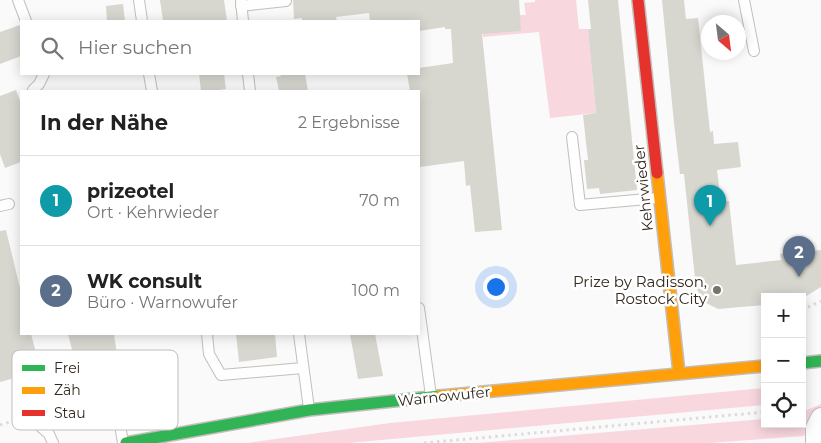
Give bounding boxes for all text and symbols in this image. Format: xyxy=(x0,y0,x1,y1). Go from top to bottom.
north arrow xyxy=(701,15,746,60)
search box xyxy=(20,20,420,75)
icon: search xyxy=(38,34,66,62)
text: Hier suchen xyxy=(78,36,192,59)
text: In der Nähe xyxy=(40,110,168,135)
text: 2 Ergebnisse xyxy=(298,113,400,132)
street label: Kehrwieder xyxy=(629,144,657,232)
text: prizeotel xyxy=(87,180,174,203)
pin: 1 xyxy=(694,185,726,226)
text: 1 xyxy=(53,191,59,210)
text: 70 m xyxy=(359,191,400,210)
text: Ort · Kehrwieder xyxy=(87,203,219,222)
pin: 2 xyxy=(783,236,815,277)
text: WK consult xyxy=(87,270,202,293)
place label: Prize by Radisson, Rostock City xyxy=(573,272,708,308)
your location xyxy=(483,274,509,300)
text: 2 xyxy=(51,281,61,300)
text: 100 m xyxy=(352,281,400,300)
marker: Prize by Radisson, Rostock City xyxy=(711,284,723,296)
text: Büro · Warnowufer xyxy=(87,293,238,312)
map controls xyxy=(761,293,806,428)
button: + xyxy=(761,293,806,338)
button: − xyxy=(761,338,806,383)
legend xyxy=(12,350,178,430)
text: Frei xyxy=(54,359,80,377)
text: Zäh xyxy=(54,381,81,399)
street label: Warnowufer xyxy=(397,382,491,410)
button: locate xyxy=(761,383,806,428)
text: Stau xyxy=(54,404,86,422)

